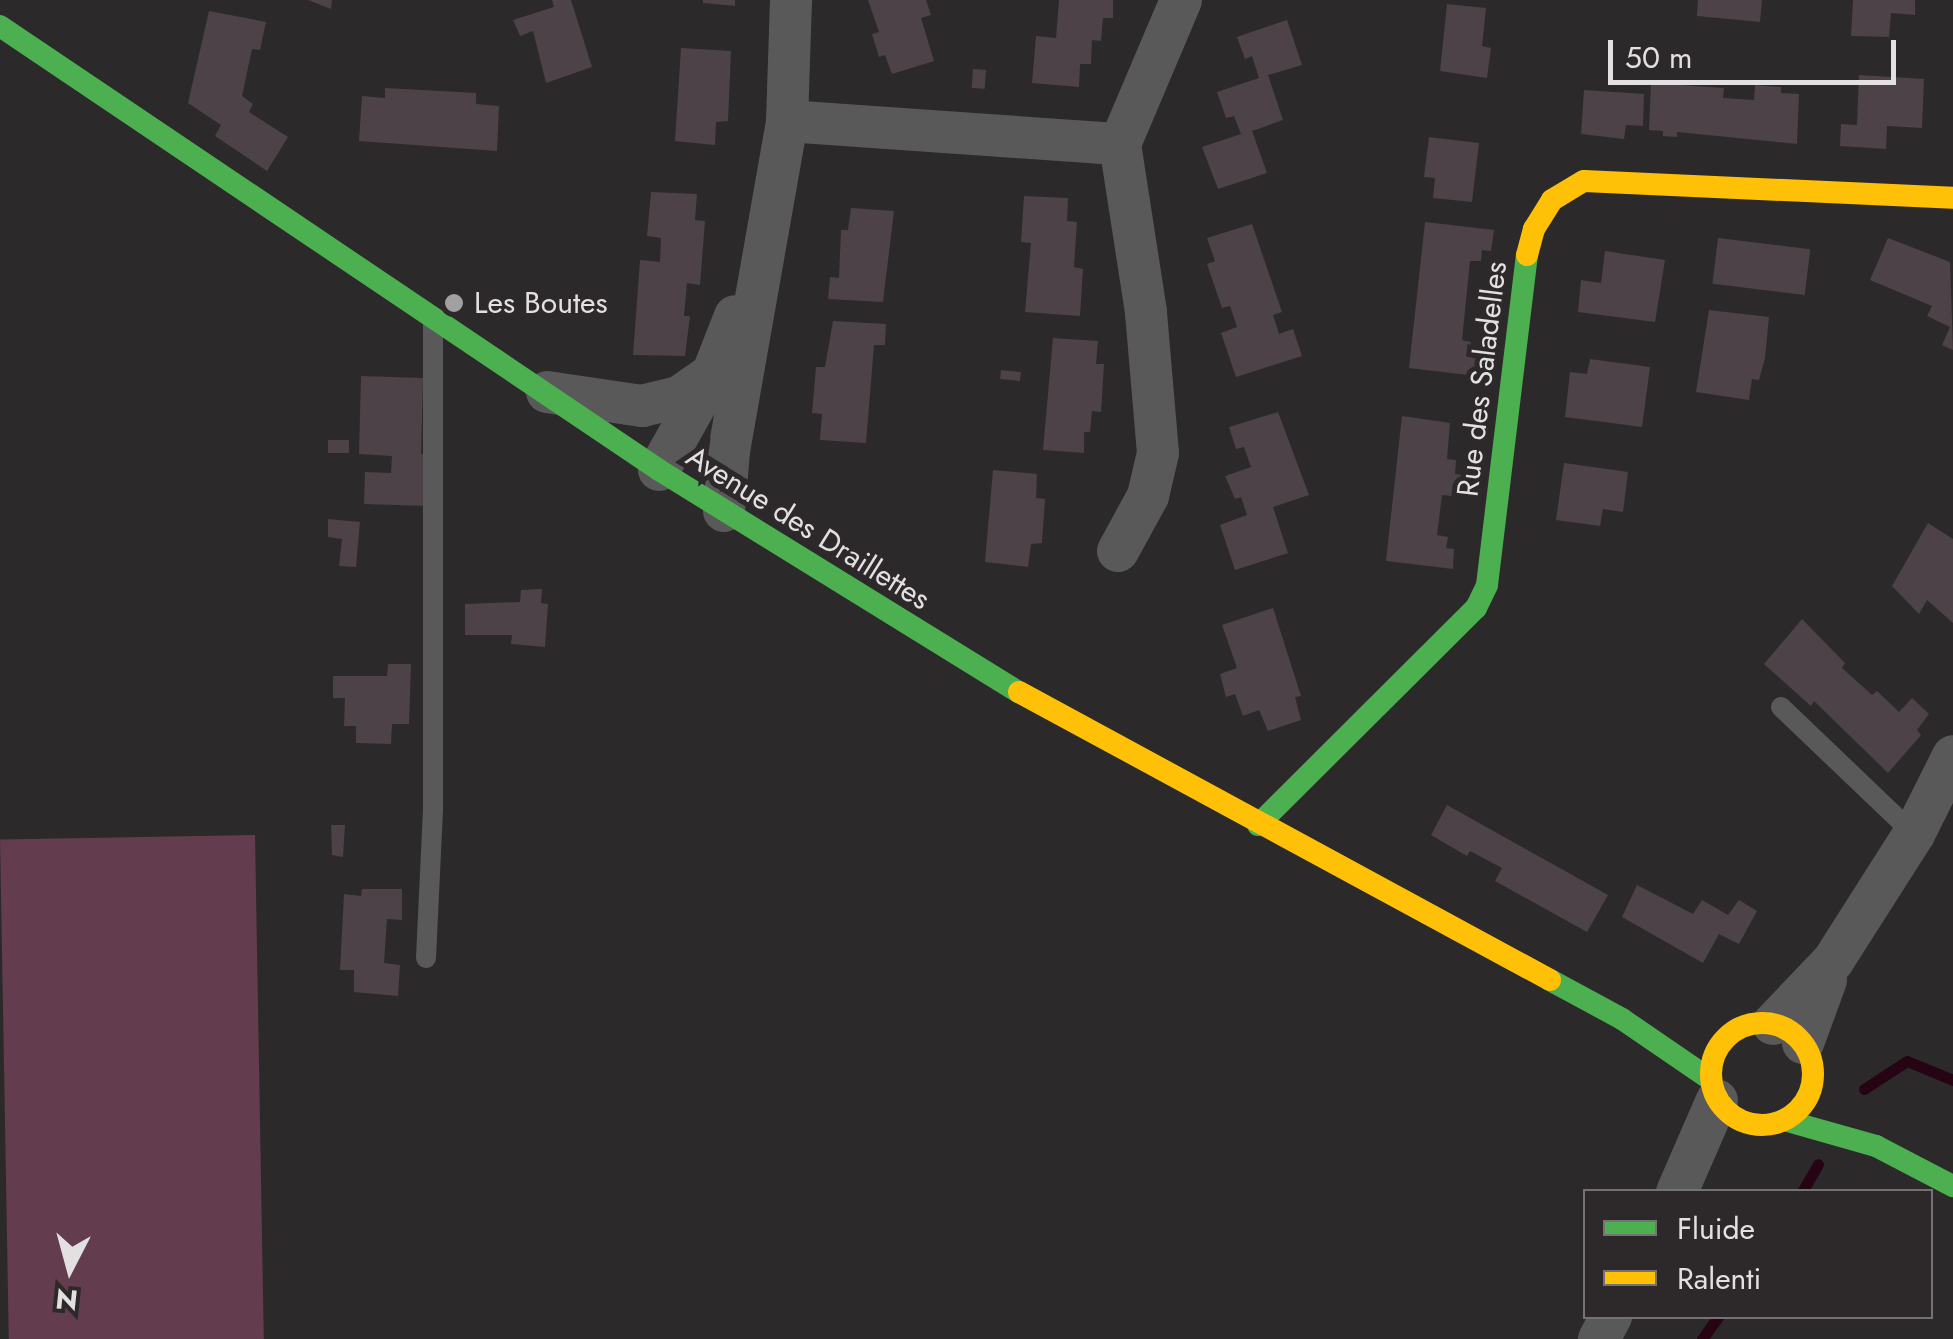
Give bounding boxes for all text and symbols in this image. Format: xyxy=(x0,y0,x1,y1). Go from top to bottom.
scale bar xyxy=(1613,20,1900,82)
text: 50 m xyxy=(1625,36,1692,79)
street label: Rue des Saladelles xyxy=(1450,259,1514,499)
place label: Les Boutes xyxy=(474,285,608,321)
marker: Les Boutes xyxy=(443,292,465,314)
street label: Avenue des Draillettes xyxy=(680,438,936,618)
legend xyxy=(1583,1189,1933,1319)
text: Fluide xyxy=(1677,1207,1755,1250)
north arrow xyxy=(20,1219,120,1319)
text: Ralenti xyxy=(1677,1257,1761,1300)
text: N xyxy=(54,1278,80,1321)

